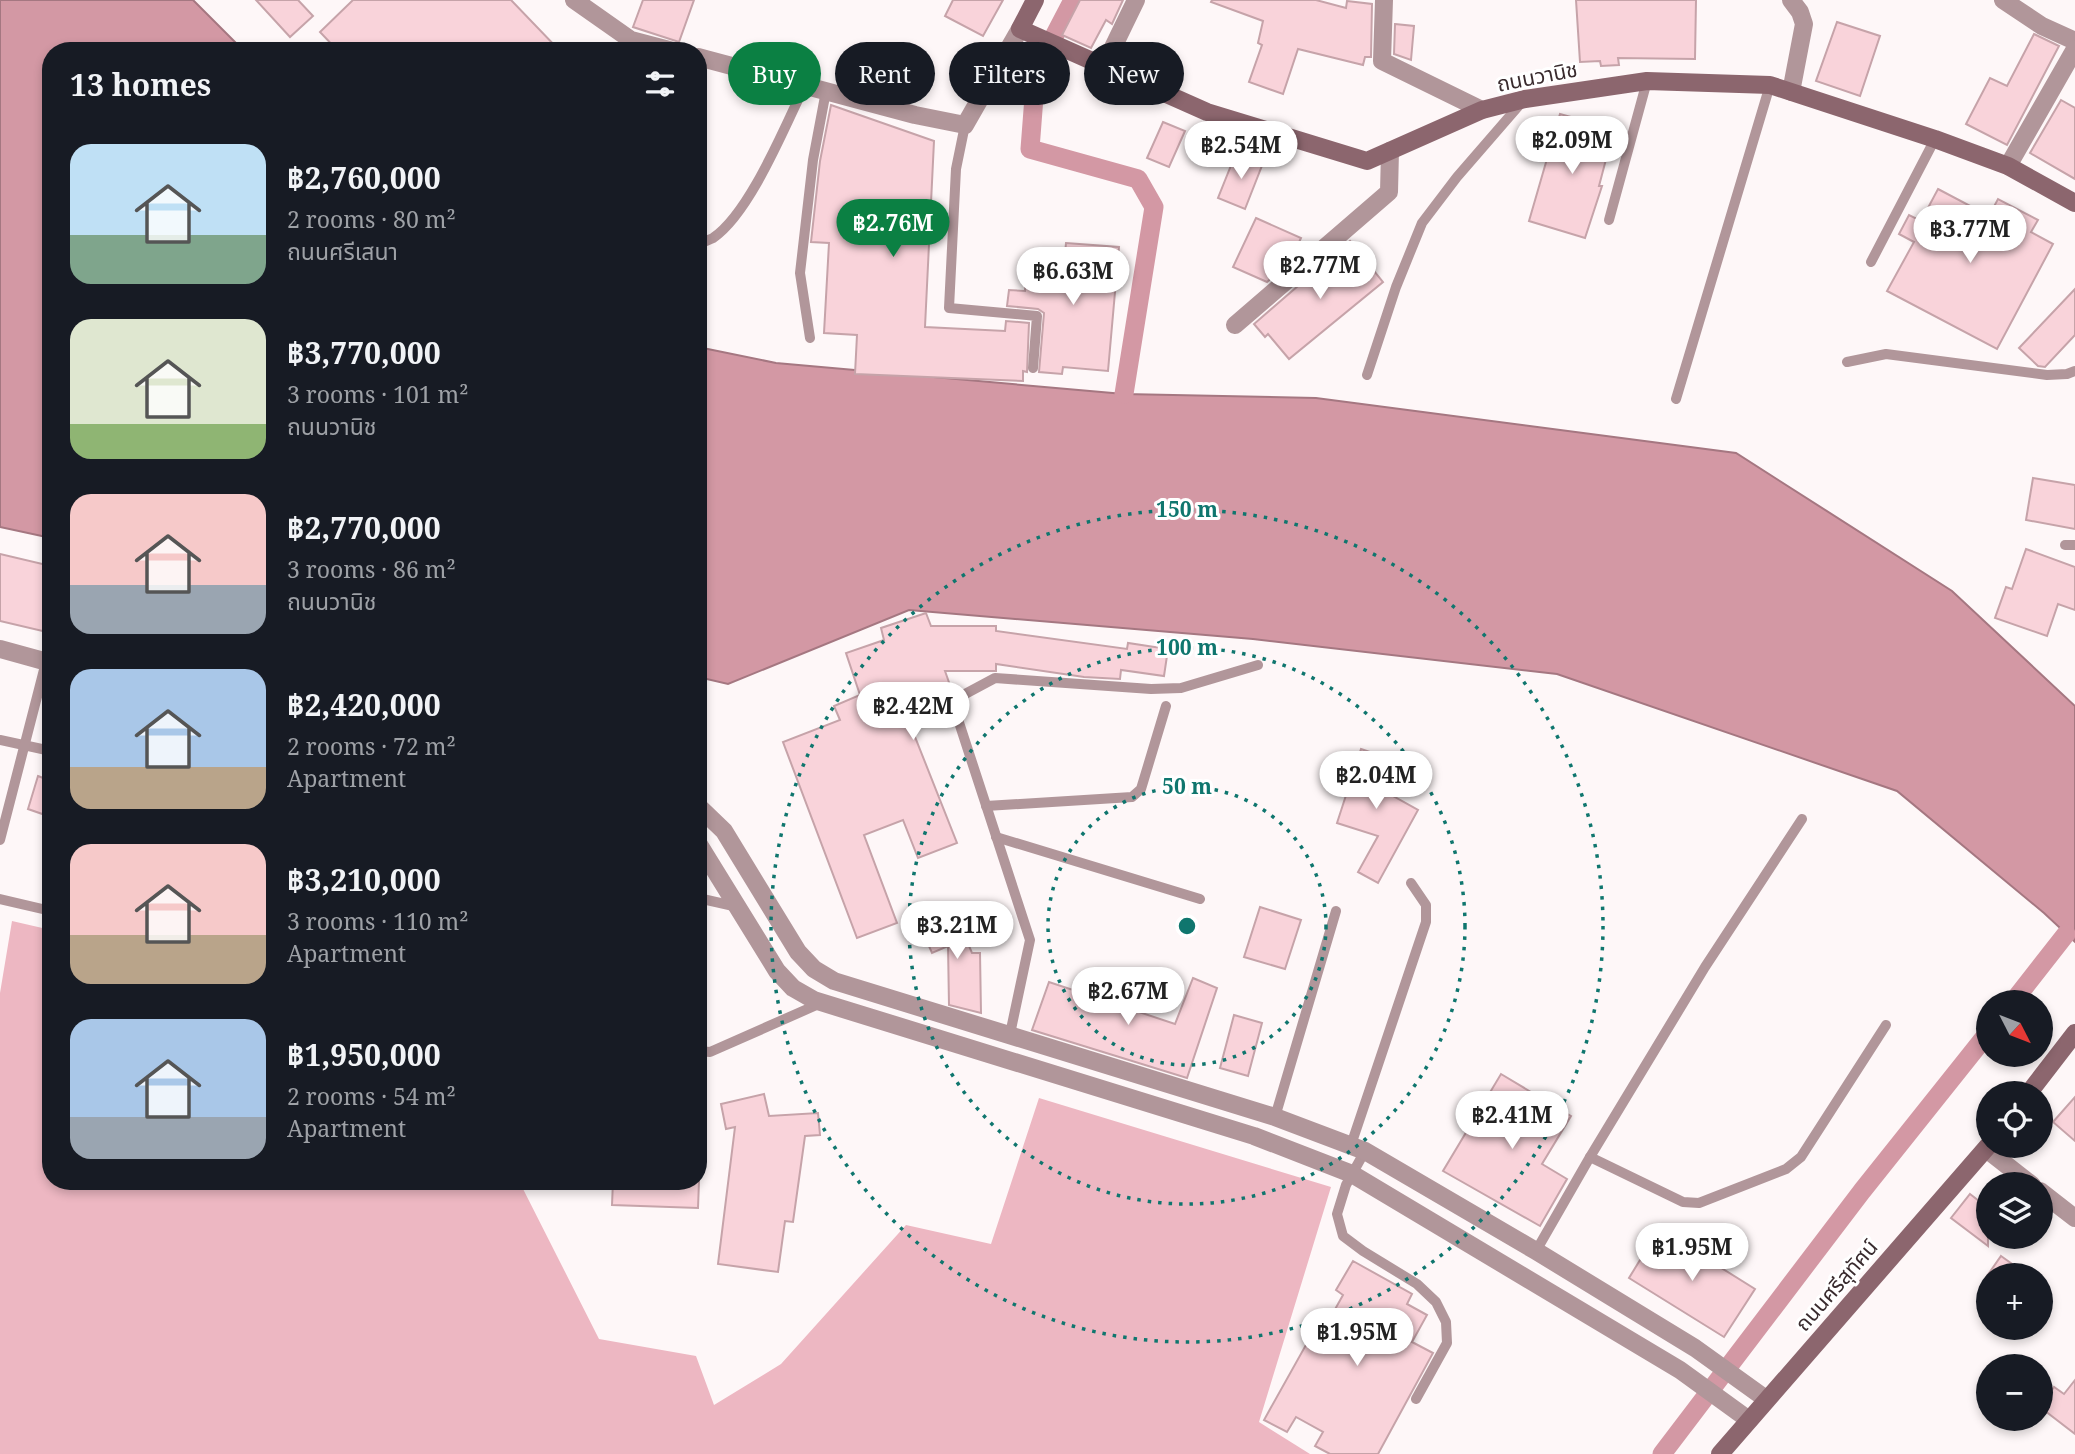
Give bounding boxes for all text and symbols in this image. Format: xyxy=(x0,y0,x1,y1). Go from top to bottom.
chip: Buy xyxy=(728,42,821,105)
chip: Rent xyxy=(835,42,935,105)
chip: Filters xyxy=(949,42,1070,105)
chip: New xyxy=(1084,42,1184,105)
street label: ถนนวานิช xyxy=(1494,54,1580,98)
text: 13 homes xyxy=(70,64,211,105)
icon: filters xyxy=(641,65,679,103)
pin: ฿2.09M xyxy=(1515,116,1629,176)
pin: ฿2.54M xyxy=(1184,122,1298,181)
text: ฿2.09M xyxy=(1531,123,1613,155)
text: ฿2.54M xyxy=(1200,128,1282,160)
text: ฿2,760,000 xyxy=(287,157,441,198)
icon: home xyxy=(126,172,210,256)
pin: ฿2.76M xyxy=(836,200,950,259)
text: 2 rooms · 80 m² xyxy=(287,203,456,235)
pin: ฿3.77M xyxy=(1913,205,2027,265)
text: ฿2.76M xyxy=(852,206,934,238)
text: ฿3.77M xyxy=(1929,212,2011,244)
text: ถนนศรีเสนา xyxy=(287,235,398,267)
pin: ฿2.77M xyxy=(1263,242,1377,301)
pin: ฿6.63M xyxy=(1016,247,1130,307)
text: ฿2.77M xyxy=(1279,248,1361,280)
text: ฿6.63M xyxy=(1032,254,1114,286)
text: ฿3,770,000 xyxy=(287,332,441,373)
icon: home xyxy=(126,347,210,431)
text: 3 rooms · 101 m² xyxy=(287,378,469,410)
text: ถนนวานิช xyxy=(287,410,376,442)
text: 150 m xyxy=(1156,495,1218,523)
text: ฿2,770,000 xyxy=(287,507,441,548)
icon: home xyxy=(126,522,210,606)
text: 3 rooms · 86 m² xyxy=(287,553,456,585)
text: ถนนวานิช xyxy=(287,585,376,617)
text: 100 m xyxy=(1156,633,1218,661)
pin: ฿2.42M xyxy=(856,682,970,742)
text: ฿2,420,000 xyxy=(287,684,441,725)
text: ฿2.42M xyxy=(872,689,954,721)
icon: home xyxy=(126,697,210,781)
text: 2 rooms · 72 m² xyxy=(287,730,456,762)
pin: ฿2.04M xyxy=(1319,752,1433,811)
text: ฿2.04M xyxy=(1335,758,1417,790)
text: Apartment xyxy=(287,762,406,794)
text: 50 m xyxy=(1162,772,1212,800)
text: ฿3,210,000 xyxy=(287,859,441,900)
icon: home xyxy=(126,872,210,956)
pin: ฿3.21M xyxy=(900,902,1014,961)
text: 3 rooms · 110 m² xyxy=(287,905,469,937)
text: ฿3.21M xyxy=(916,908,998,940)
centre of rings xyxy=(1175,914,1199,938)
text: Apartment xyxy=(287,937,406,969)
pin: ฿2.67M xyxy=(1071,968,1185,1027)
text: ฿2.67M xyxy=(1087,974,1169,1006)
north arrow xyxy=(1976,990,2053,1068)
map controls xyxy=(1976,990,2053,1431)
text: ฿1,950,000 xyxy=(287,1034,441,1075)
icon: home xyxy=(126,1047,210,1131)
text: 2 rooms · 54 m² xyxy=(287,1080,456,1112)
button: locate xyxy=(1976,1081,2053,1158)
pin: ฿2.41M xyxy=(1455,1092,1569,1151)
text: ฿2.41M xyxy=(1471,1098,1553,1130)
text: Apartment xyxy=(287,1112,406,1144)
button: layers xyxy=(1976,1172,2053,1249)
pin: ฿1.95M xyxy=(1635,1224,1749,1283)
text: ฿1.95M xyxy=(1651,1230,1733,1262)
street label: ถนนศรีสุทัศน์ xyxy=(1788,1233,1884,1337)
button: + xyxy=(1976,1263,2053,1340)
pin: ฿1.95M xyxy=(1300,1308,1414,1368)
text: ฿1.95M xyxy=(1316,1315,1398,1347)
button: − xyxy=(1976,1354,2053,1431)

